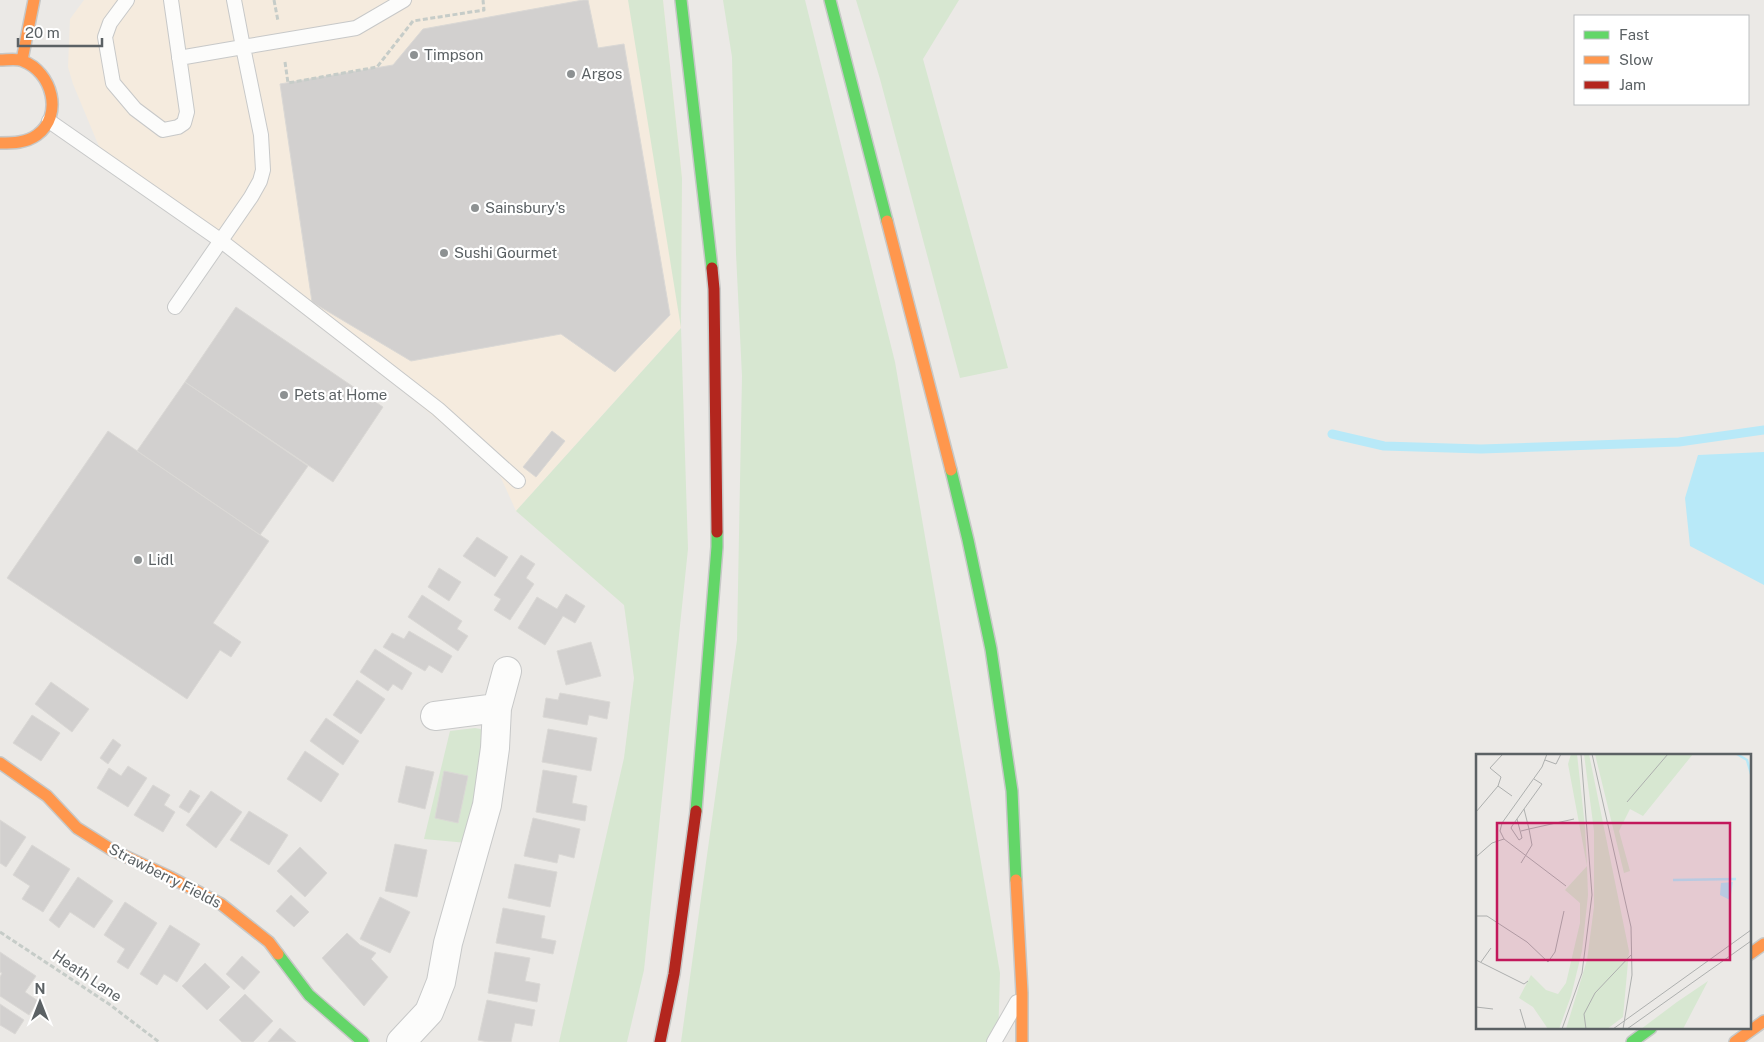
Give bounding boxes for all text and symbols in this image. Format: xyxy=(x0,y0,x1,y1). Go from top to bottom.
scale bar xyxy=(18,15,101,47)
legend xyxy=(1574,15,1749,105)
text: 20 m xyxy=(25,24,60,41)
text: Fast xyxy=(1619,26,1649,43)
place label: Timpson xyxy=(424,46,483,63)
marker: Timpson xyxy=(408,49,420,61)
text: Slow xyxy=(1619,51,1654,68)
place label: Argos xyxy=(581,65,622,82)
marker: Argos xyxy=(565,68,577,80)
text: Jam xyxy=(1619,76,1646,93)
place label: Sainsbury's xyxy=(485,199,565,216)
marker: Sainsbury's xyxy=(469,202,481,214)
place label: Sushi Gourmet xyxy=(454,244,558,261)
marker: Sushi Gourmet xyxy=(438,247,450,259)
place label: Pets at Home xyxy=(294,386,387,403)
marker: Pets at Home xyxy=(278,389,290,401)
place label: Lidl xyxy=(148,551,174,568)
marker: Lidl xyxy=(132,554,144,566)
inset map xyxy=(1476,754,1752,1030)
street label: Strawberry Fields xyxy=(106,840,224,911)
street label: Heath Lane xyxy=(49,946,125,1005)
north arrow xyxy=(15,977,65,1027)
text: N xyxy=(35,981,45,997)

